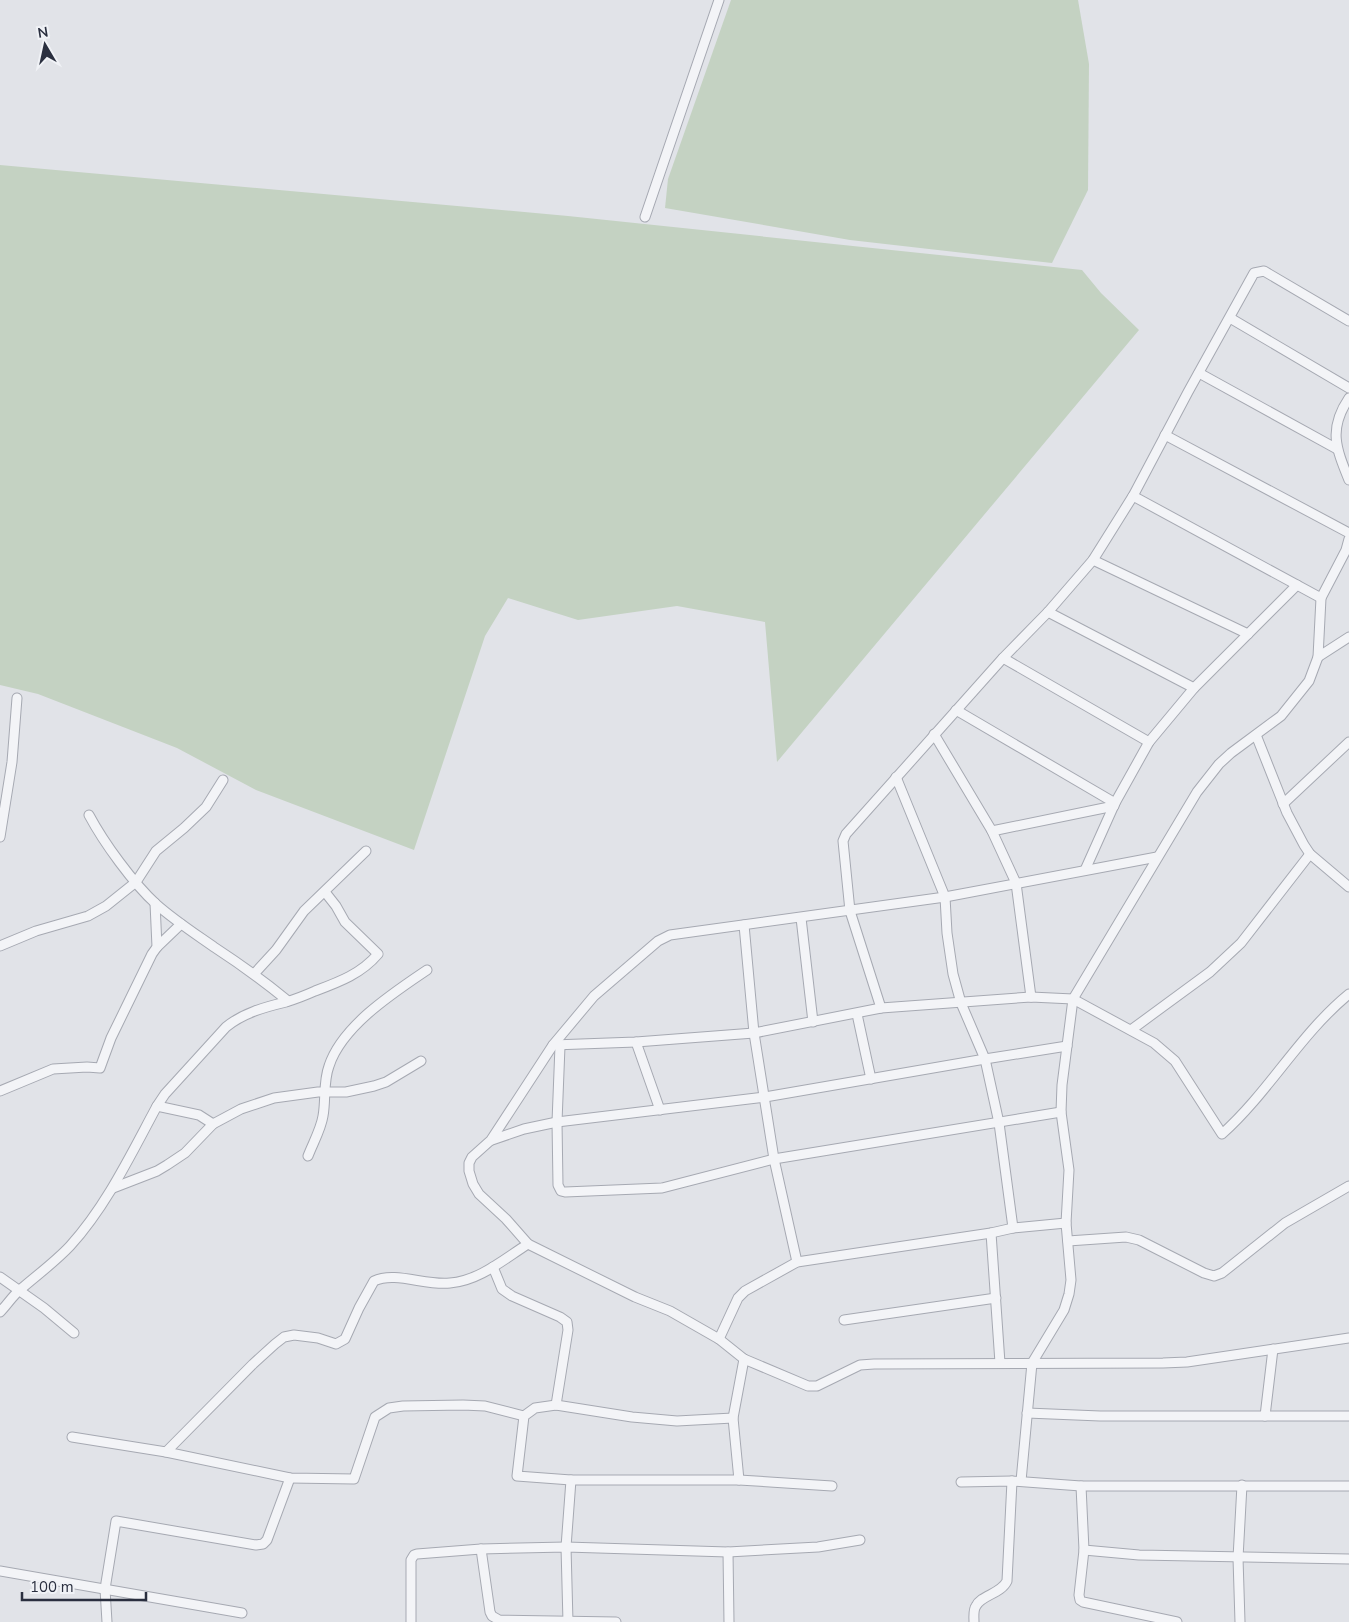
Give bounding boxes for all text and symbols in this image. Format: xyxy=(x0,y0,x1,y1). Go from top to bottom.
north arrow xyxy=(20,20,70,70)
text: N xyxy=(36,22,50,43)
scale bar xyxy=(22,1570,146,1602)
text: 100 m xyxy=(30,1577,74,1597)

